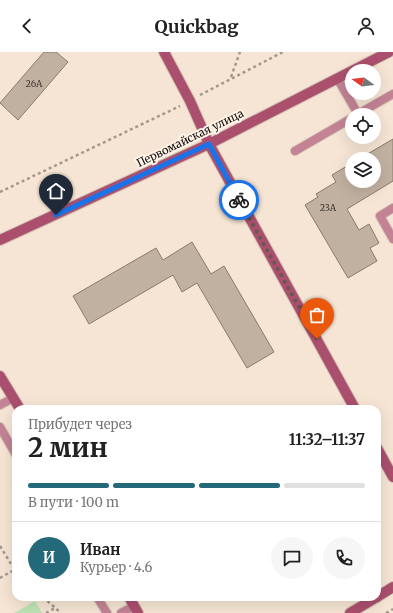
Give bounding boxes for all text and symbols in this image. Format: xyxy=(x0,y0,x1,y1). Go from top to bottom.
icon: back xyxy=(16,15,38,37)
text: Quickbag xyxy=(155,15,238,38)
icon: person xyxy=(355,15,377,37)
north arrow xyxy=(345,64,381,100)
map controls xyxy=(345,64,381,188)
house number: 26А xyxy=(26,78,43,89)
street label: Первомайская улица xyxy=(134,106,246,170)
button: locate xyxy=(345,108,381,144)
button: layers xyxy=(345,152,381,188)
pin xyxy=(39,174,73,215)
icon: home xyxy=(45,180,67,202)
courier xyxy=(219,180,259,220)
icon: bike xyxy=(228,189,250,211)
house number: 23А xyxy=(320,202,337,213)
pin xyxy=(300,298,334,339)
icon: bag xyxy=(306,304,328,326)
text: Прибудет через xyxy=(28,416,132,433)
text: 11:32–11:37 xyxy=(289,430,365,449)
text: 2 мин xyxy=(28,431,108,464)
text: В пути · 100 m xyxy=(28,494,119,511)
button: chat xyxy=(271,537,313,579)
button: phone xyxy=(323,537,365,579)
text: Иван xyxy=(80,540,121,559)
text: И xyxy=(43,548,55,567)
text: Курьер · 4.6 xyxy=(80,559,152,576)

